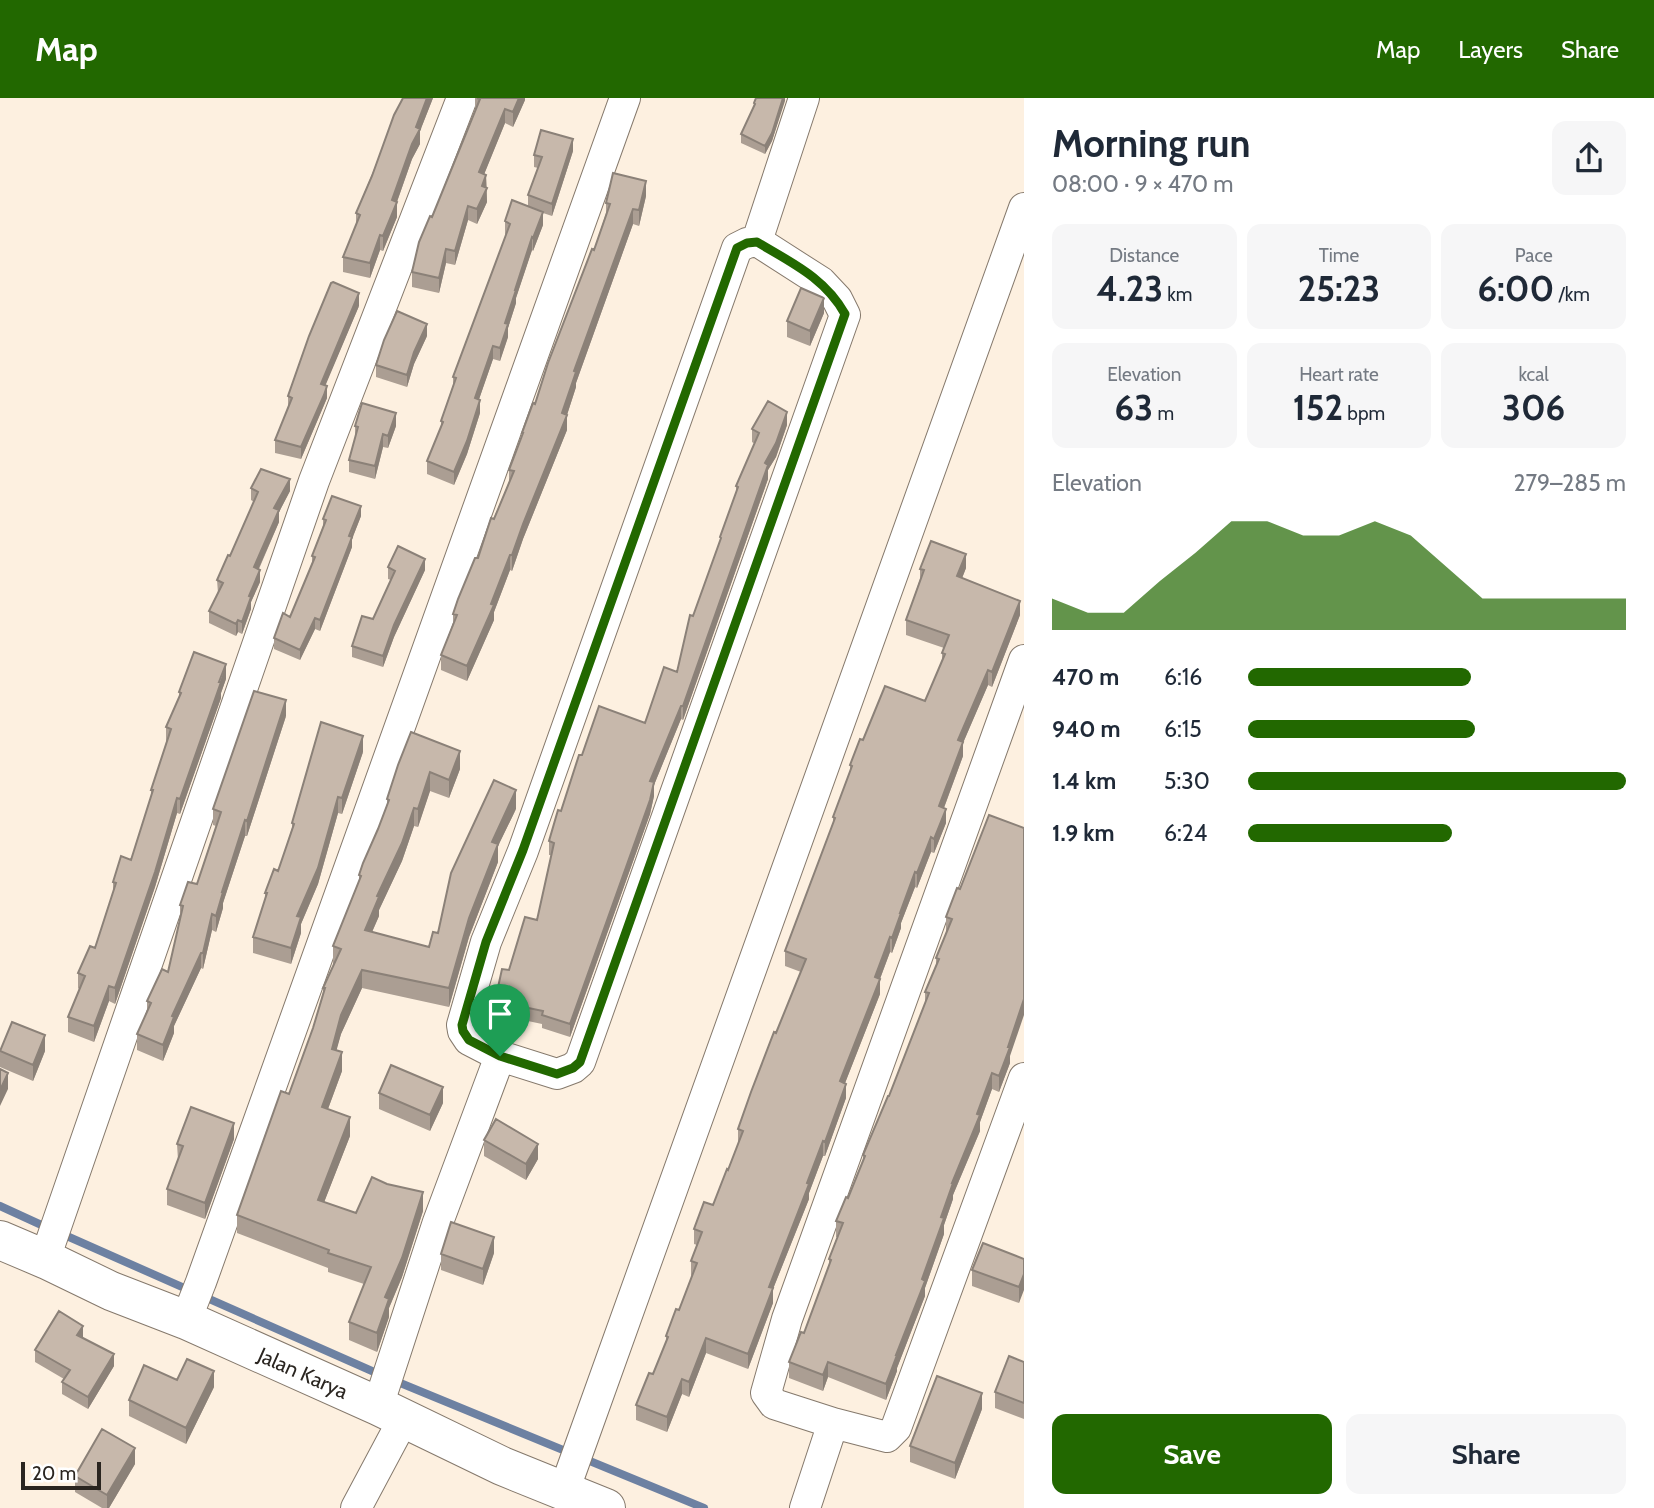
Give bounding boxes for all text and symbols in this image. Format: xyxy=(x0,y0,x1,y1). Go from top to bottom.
text: Map xyxy=(35,29,98,69)
text: Map xyxy=(1376,35,1420,64)
text: Layers xyxy=(1458,35,1523,64)
text: Share xyxy=(1561,35,1619,64)
text: Morning run xyxy=(1052,120,1251,167)
button: share xyxy=(1552,121,1626,195)
text: 08:00 · 9 × 470 m xyxy=(1052,170,1234,198)
text: Distance xyxy=(1109,244,1179,267)
text: Time xyxy=(1319,244,1359,267)
text: Pace xyxy=(1515,244,1553,267)
text: 4.23 xyxy=(1096,267,1163,310)
text: 25:23 xyxy=(1298,267,1380,310)
text: 6:00 xyxy=(1477,267,1554,310)
text: km xyxy=(1163,283,1193,306)
text: /km xyxy=(1554,283,1590,306)
text: Elevation xyxy=(1107,363,1181,386)
text: Heart rate xyxy=(1299,363,1379,386)
text: kcal xyxy=(1519,363,1549,386)
text: 63 xyxy=(1115,386,1153,429)
text: 152 xyxy=(1293,386,1343,429)
text: 306 xyxy=(1502,386,1565,429)
text: m xyxy=(1153,402,1174,425)
text: bpm xyxy=(1343,402,1385,425)
text: Elevation xyxy=(1052,469,1142,497)
text: 279–285 m xyxy=(1513,469,1626,497)
text: 470 m xyxy=(1052,663,1119,691)
text: 6:16 xyxy=(1164,663,1202,691)
text: 940 m xyxy=(1052,715,1121,743)
text: 6:15 xyxy=(1164,715,1202,743)
text: 1.4 km xyxy=(1052,767,1116,795)
text: 5:30 xyxy=(1164,767,1210,795)
text: 1.9 km xyxy=(1052,819,1115,847)
text: 6:24 xyxy=(1164,819,1207,847)
pin xyxy=(470,984,530,1056)
icon: arrive xyxy=(481,995,519,1033)
street label: Jalan Karya xyxy=(253,1342,352,1404)
button: Save xyxy=(1052,1414,1332,1494)
button: Share xyxy=(1346,1414,1626,1494)
scale bar xyxy=(21,1459,102,1491)
text: 20 m xyxy=(32,1462,76,1485)

